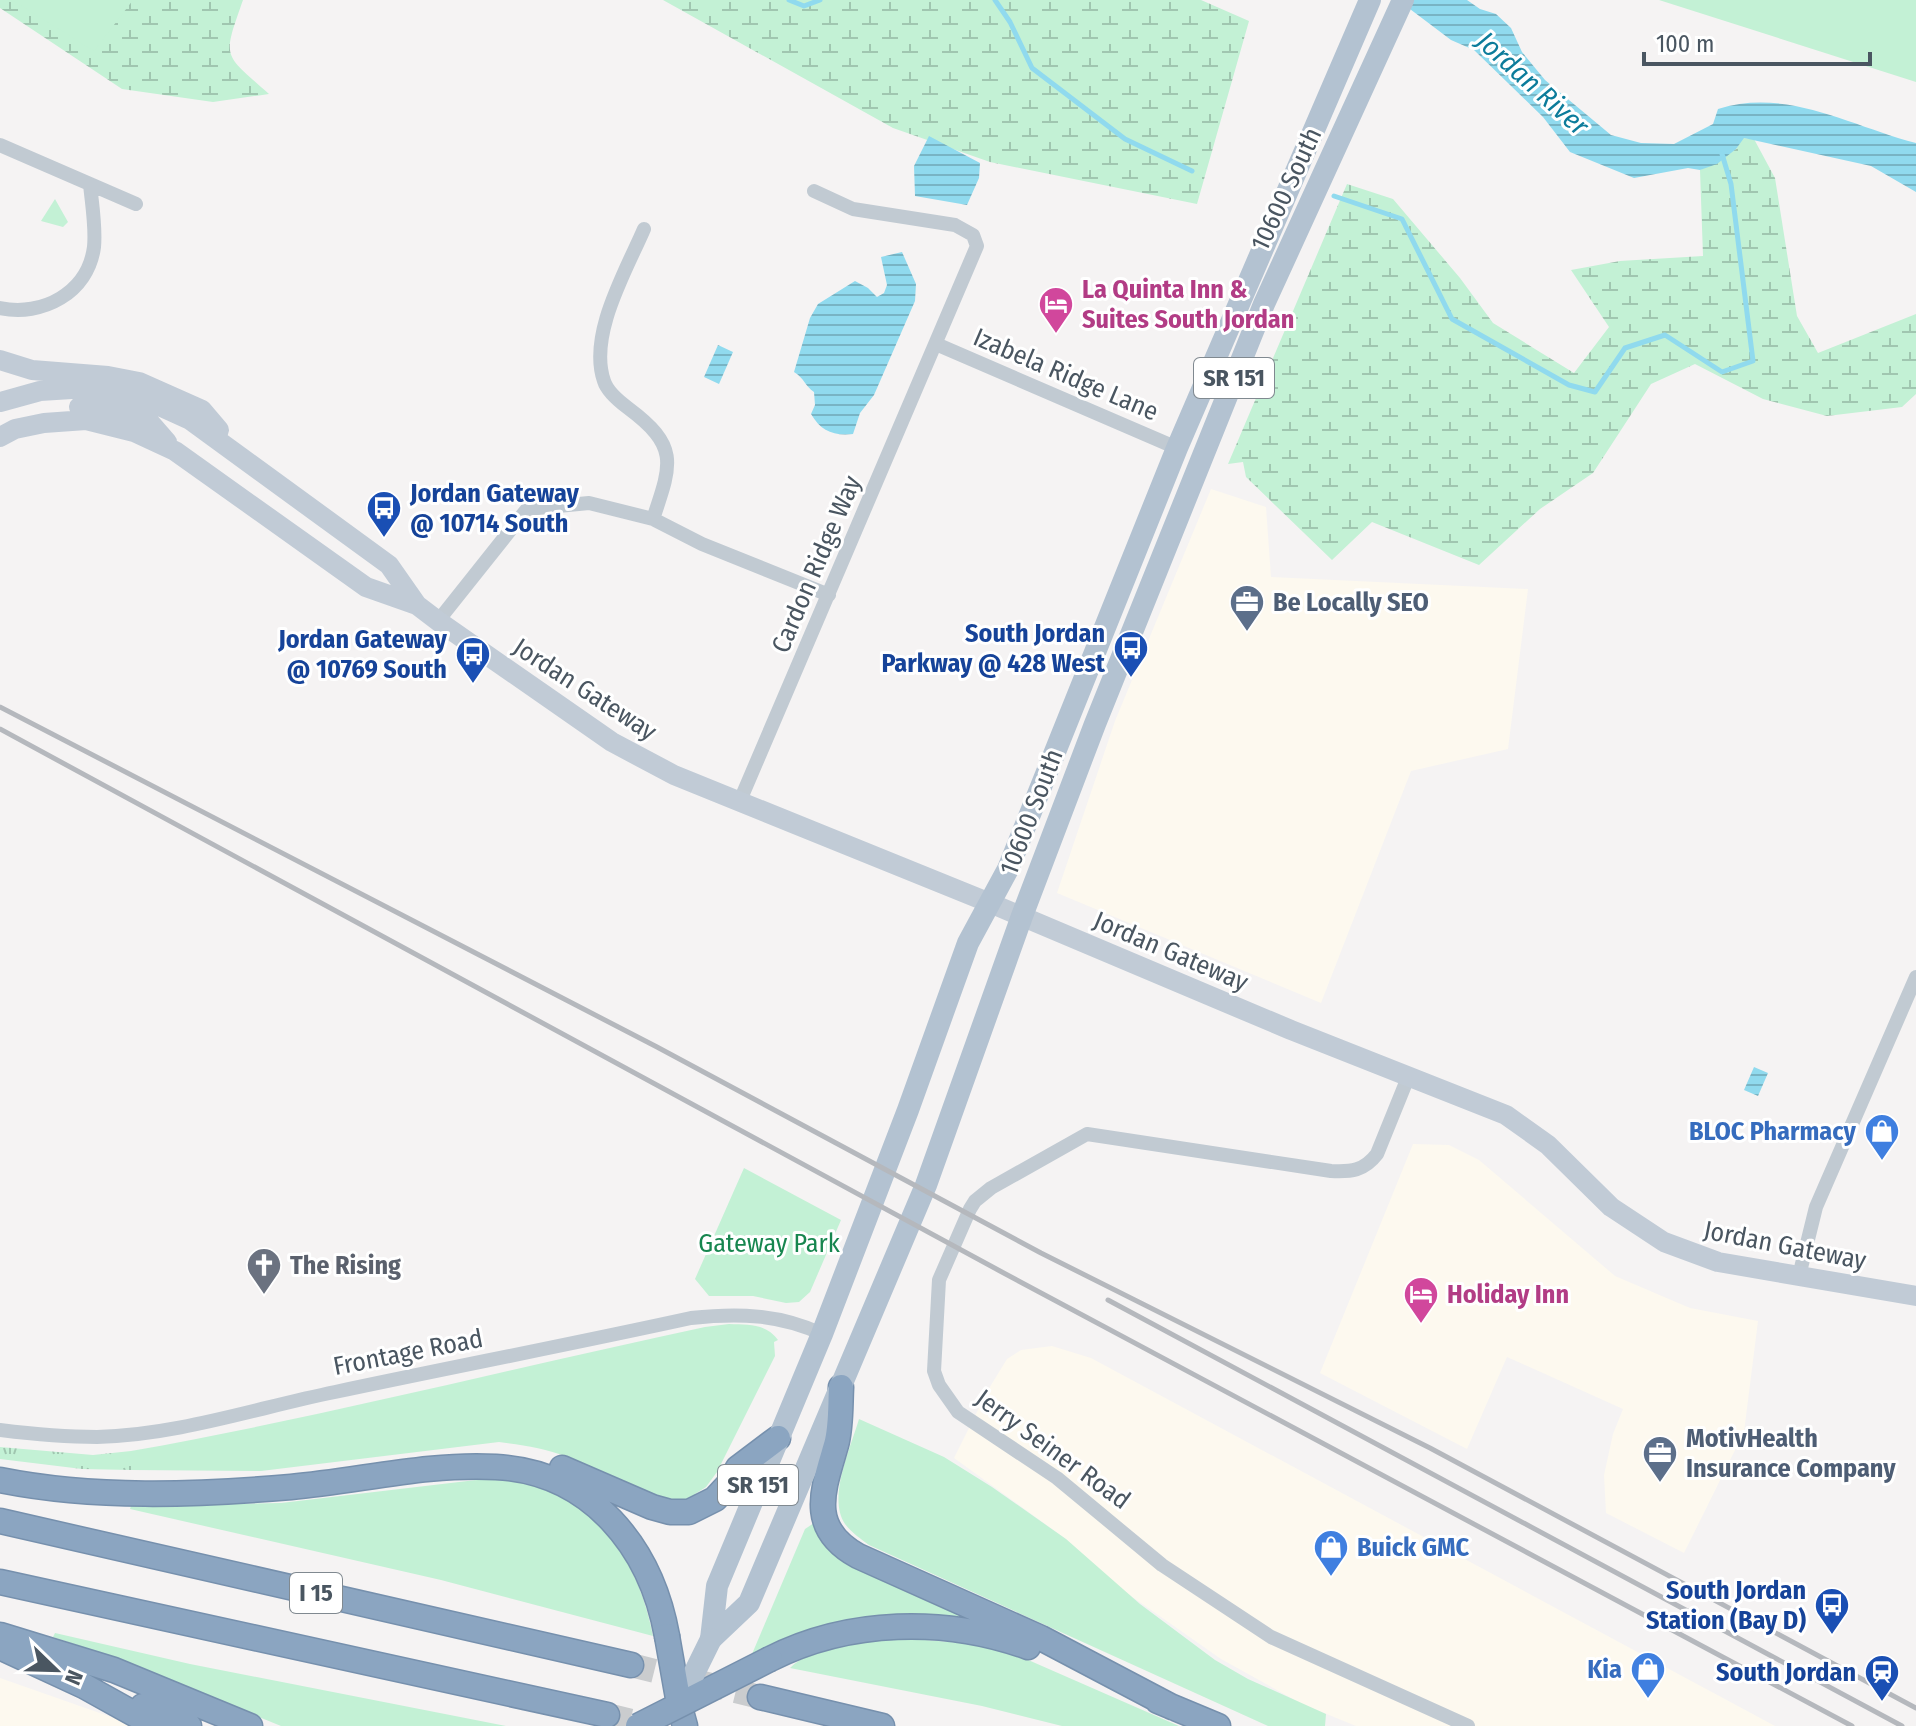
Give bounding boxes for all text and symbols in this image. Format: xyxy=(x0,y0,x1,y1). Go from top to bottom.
scale bar xyxy=(1644,16,1870,66)
water label: Jordan River xyxy=(1468,23,1596,143)
text: 100 m xyxy=(1656,30,1714,58)
street label: 10600 South xyxy=(1244,123,1328,256)
place label: La Quinta Inn & Suites South Jordan xyxy=(1082,274,1294,335)
hotel icon: La Quinta Inn & Suites South Jordan xyxy=(1037,285,1075,335)
street label: Izabela Ridge Lane xyxy=(969,322,1163,427)
road number: SR 151 xyxy=(1194,358,1274,398)
street label: Cardon Ridge Way xyxy=(765,471,868,657)
place label: Jordan Gateway @ 10714 South xyxy=(409,478,579,539)
bus stop icon: Jordan Gateway @ 10714 South xyxy=(365,489,403,539)
office icon: Be Locally SEO xyxy=(1228,583,1266,633)
place label: Be Locally SEO xyxy=(1273,587,1429,618)
place label: South Jordan Parkway @ 428 West xyxy=(881,618,1106,679)
place label: Jordan Gateway @ 10769 South xyxy=(277,624,448,685)
bus stop icon: South Jordan Parkway @ 428 West xyxy=(1112,629,1150,679)
street label: Jordan Gateway xyxy=(507,632,663,748)
bus stop icon: Jordan Gateway @ 10769 South xyxy=(454,635,492,685)
street label: 10600 South xyxy=(993,745,1070,879)
street label: Jordan Gateway xyxy=(1089,905,1253,998)
shop icon: BLOC Pharmacy xyxy=(1863,1112,1901,1162)
place label: BLOC Pharmacy xyxy=(1689,1116,1857,1147)
street label: Jordan Gateway xyxy=(1701,1215,1869,1277)
park label: Gateway Park xyxy=(698,1228,841,1259)
church icon: The Rising xyxy=(245,1246,283,1296)
place label: The Rising xyxy=(290,1250,401,1281)
hotel icon: Holiday Inn xyxy=(1402,1275,1440,1325)
place label: Holiday Inn xyxy=(1447,1279,1569,1310)
street label: Frontage Road xyxy=(331,1323,485,1382)
street label: Jerry Seiner Road xyxy=(969,1383,1136,1516)
place label: MotivHealth Insurance Company xyxy=(1686,1423,1896,1484)
office icon: MotivHealth Insurance Company xyxy=(1641,1434,1679,1484)
road number: SR 151 xyxy=(718,1465,798,1505)
shop icon: Buick GMC xyxy=(1312,1528,1350,1578)
place label: Buick GMC xyxy=(1357,1532,1470,1563)
road number: I 15 xyxy=(290,1573,342,1613)
place label: South Jordan Station (Bay D) xyxy=(1646,1575,1806,1636)
bus stop icon: South Jordan Station (Bay D) xyxy=(1813,1586,1851,1636)
north arrow xyxy=(16,1630,96,1710)
shop icon: Kia xyxy=(1629,1650,1667,1700)
station icon: South Jordan xyxy=(1863,1653,1901,1703)
place label: Kia xyxy=(1587,1654,1622,1685)
place label: South Jordan xyxy=(1716,1657,1856,1688)
text: N xyxy=(59,1666,89,1689)

